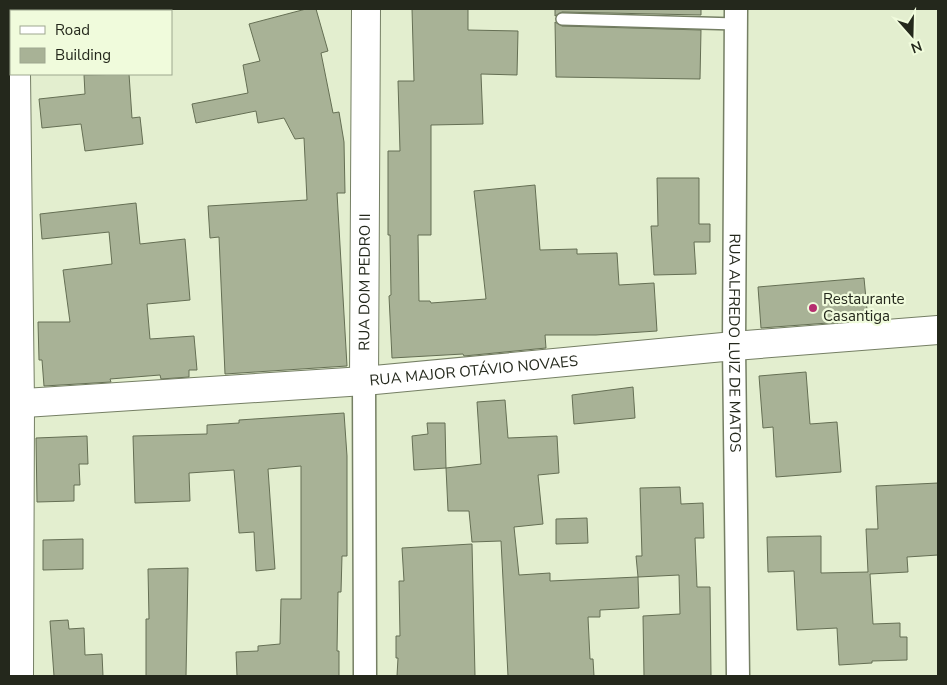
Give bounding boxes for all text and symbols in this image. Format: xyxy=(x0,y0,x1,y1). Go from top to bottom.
legend xyxy=(10,10,172,75)
north arrow xyxy=(887,10,937,60)
text: Road xyxy=(55,20,90,40)
text: N xyxy=(908,36,924,57)
text: Building xyxy=(55,45,111,65)
street label: RUA DOM PEDRO II xyxy=(354,213,375,351)
street label: RUA ALFREDO LUIZ DE MATOS xyxy=(724,233,745,453)
place label: Restaurante Casantiga xyxy=(823,289,905,326)
marker: Restaurante Casantiga xyxy=(807,302,819,314)
street label: RUA MAJOR OTÁVIO NOVAES xyxy=(369,351,579,390)

